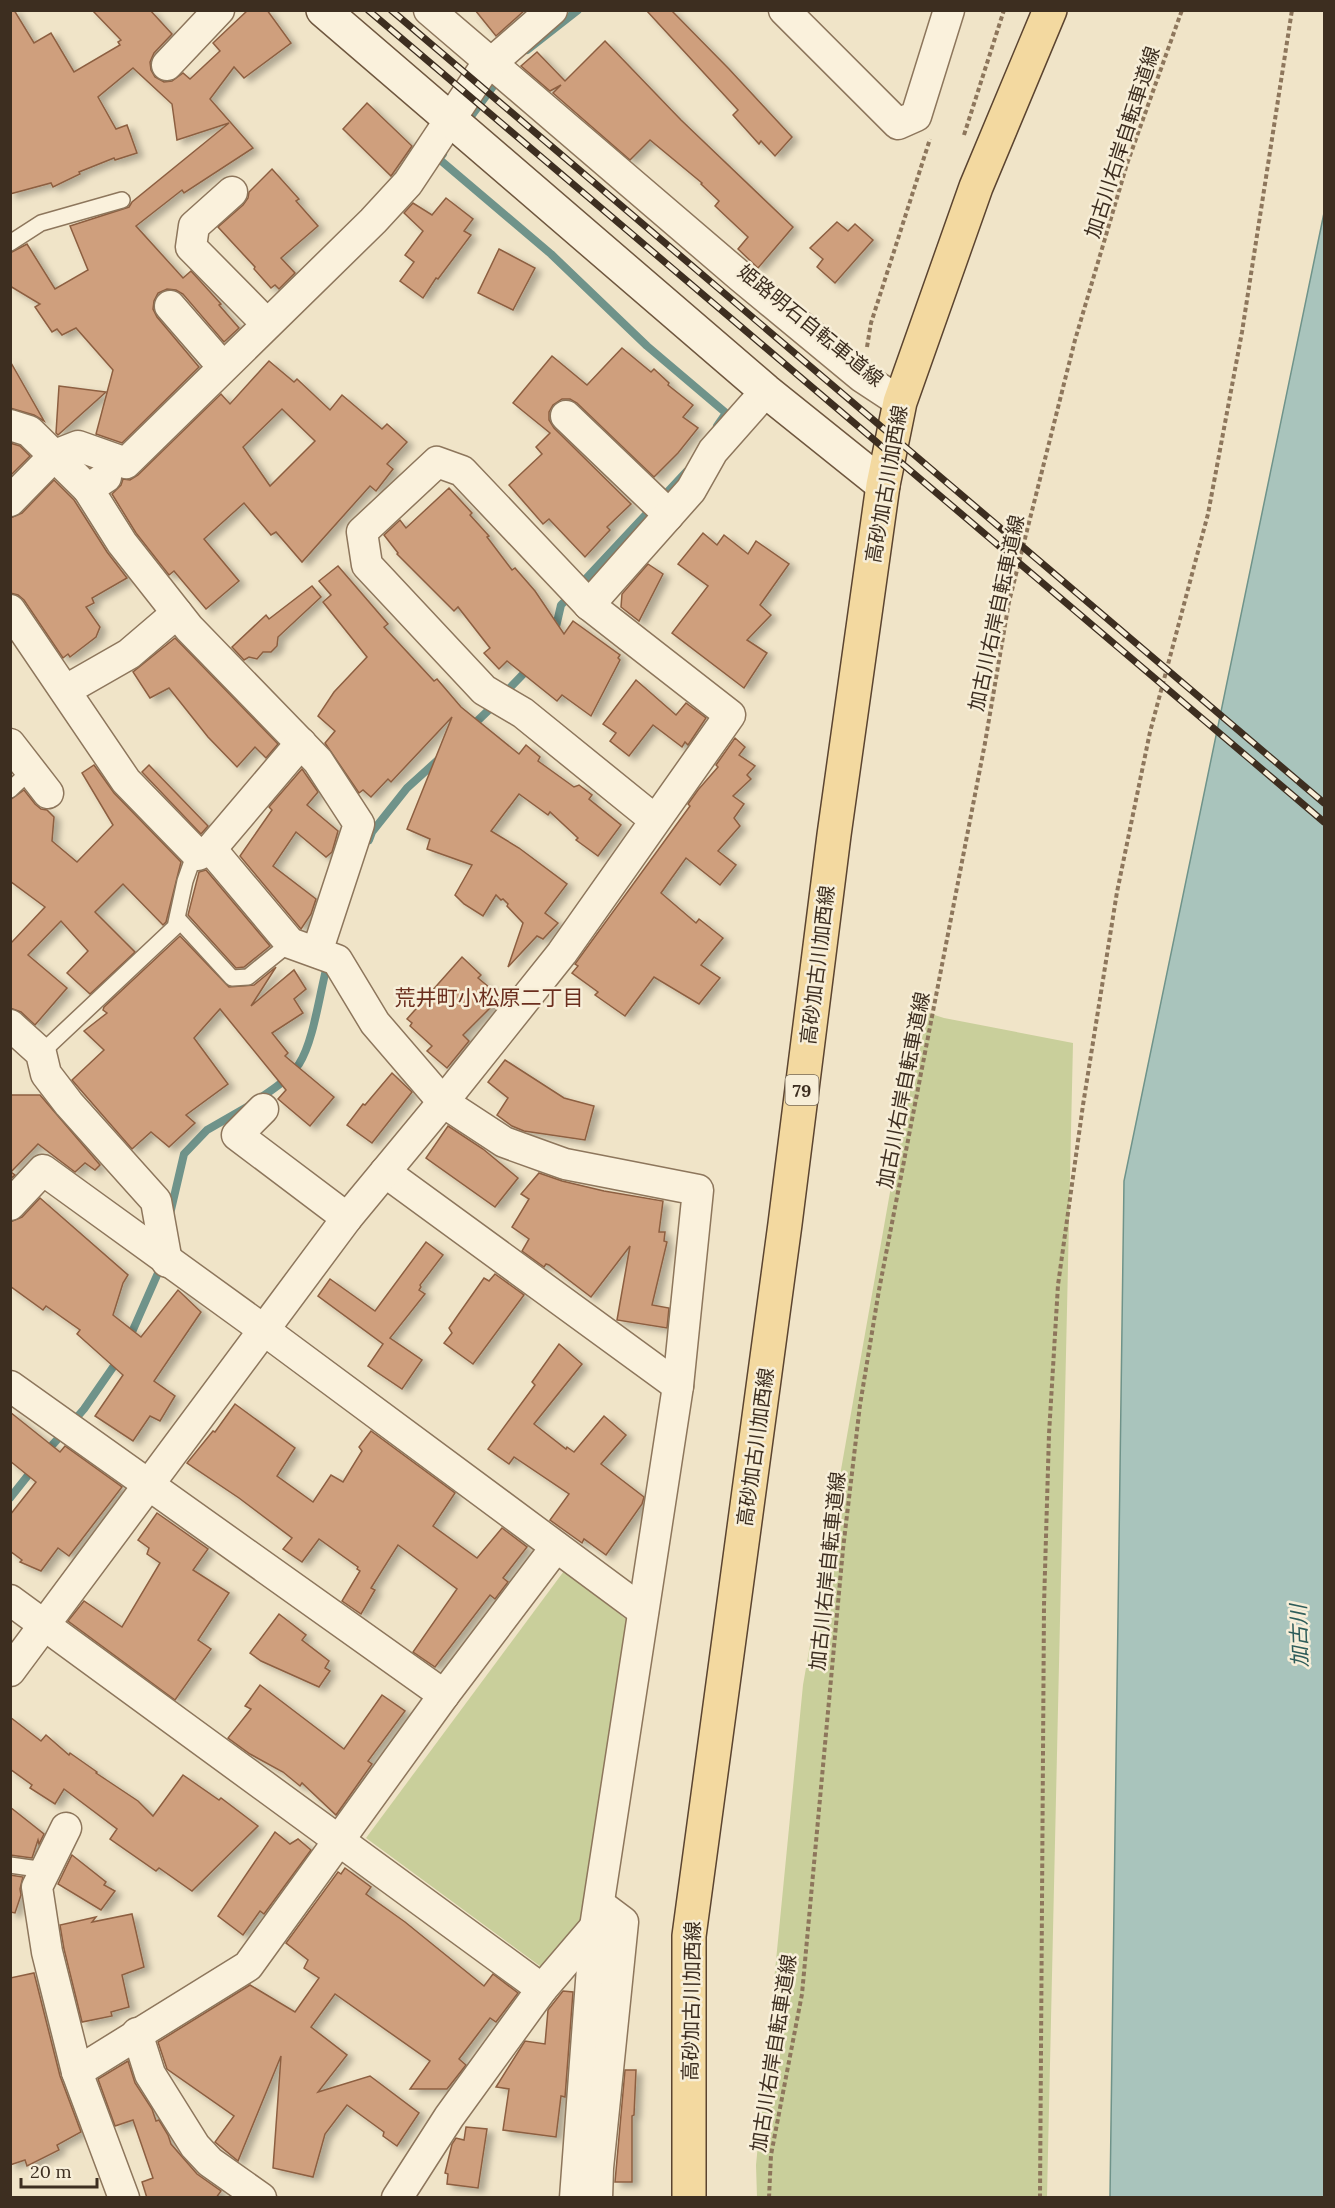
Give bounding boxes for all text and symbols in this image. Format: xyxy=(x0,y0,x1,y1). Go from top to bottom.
street label: 加古川右岸自転車道線 xyxy=(1079,43,1165,241)
street label: 姫路明石自転車道線 xyxy=(733,259,889,391)
street label: 高砂加古川加西線 xyxy=(860,403,912,565)
street label: 加古川右岸自転車道線 xyxy=(963,513,1029,713)
street label: 高砂加古川加西線 xyxy=(795,884,839,1046)
district label: 荒井町小松原二丁目 xyxy=(395,984,584,1011)
street label: 加古川右岸自転車道線 xyxy=(872,989,934,1191)
road number: 79 xyxy=(786,1075,818,1105)
street label: 高砂加古川加西線 xyxy=(731,1366,779,1528)
street label: 加古川右岸自転車道線 xyxy=(804,1470,850,1672)
water label: 加古川 xyxy=(1284,1602,1314,1668)
street label: 高砂加古川加西線 xyxy=(677,1921,705,2081)
street label: 加古川右岸自転車道線 xyxy=(745,1952,801,2154)
scale bar xyxy=(21,2151,98,2189)
text: 20 m xyxy=(30,2160,72,2183)

